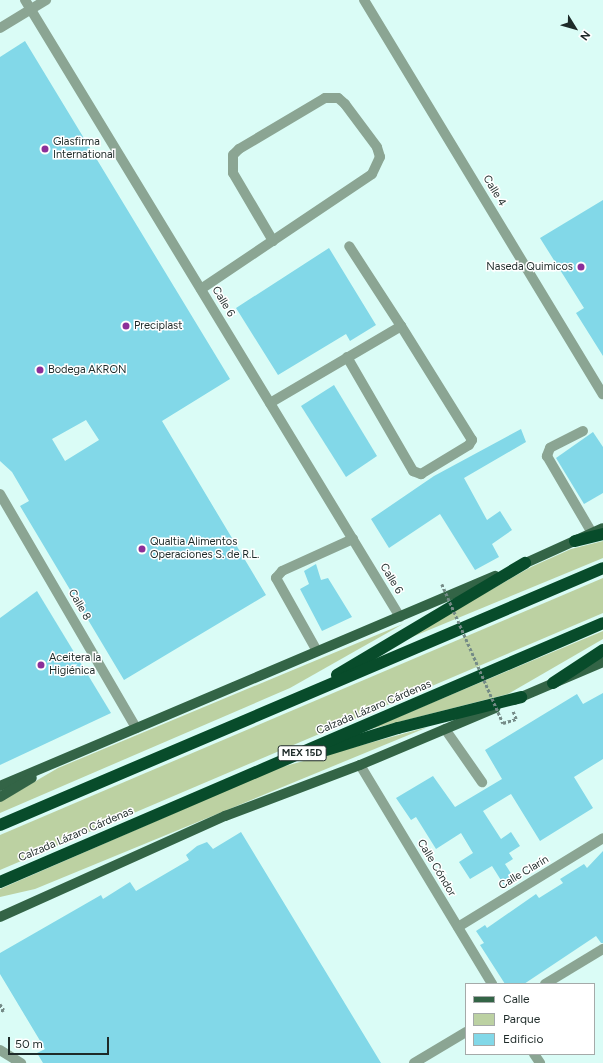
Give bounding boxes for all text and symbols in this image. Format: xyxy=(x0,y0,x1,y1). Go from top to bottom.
north arrow xyxy=(555,8,595,48)
text: N xyxy=(577,28,593,43)
place label: Glasfirma International xyxy=(53,136,115,162)
marker: Glasfirma International xyxy=(40,144,50,154)
street label: Calle 4 xyxy=(480,173,508,209)
place label: Naseda Quimicos xyxy=(486,260,573,274)
marker: Naseda Quimicos xyxy=(576,262,586,272)
street label: Calle 6 xyxy=(209,284,237,320)
place label: Preciplast xyxy=(134,319,182,333)
marker: Preciplast xyxy=(121,321,131,331)
place label: Bodega AKRON xyxy=(48,363,126,377)
marker: Bodega AKRON xyxy=(35,365,45,375)
place label: Qualtia Alimentos Operaciones S. de R.L. xyxy=(150,536,259,562)
marker: Qualtia Alimentos Operaciones S. de R.L. xyxy=(137,544,147,554)
street label: Calle 6 xyxy=(377,561,405,597)
street label: Calle 8 xyxy=(65,587,93,623)
place label: Aceitera la Higiénica xyxy=(49,652,101,678)
marker: Aceitera la Higiénica xyxy=(36,660,46,670)
street label: Calzada Lázaro Cárdenas xyxy=(315,678,433,738)
road number: MEX 15D xyxy=(277,745,327,761)
street label: Calzada Lázaro Cárdenas xyxy=(17,805,135,865)
street label: Calle Cóndor xyxy=(414,837,458,899)
street label: Calle Clarín xyxy=(497,853,551,893)
legend xyxy=(465,983,595,1055)
text: Calle xyxy=(503,992,530,1006)
text: Parque xyxy=(503,1012,540,1026)
scale bar xyxy=(10,1029,111,1055)
text: Edificio xyxy=(503,1032,543,1046)
text: 50 m xyxy=(15,1037,43,1051)

